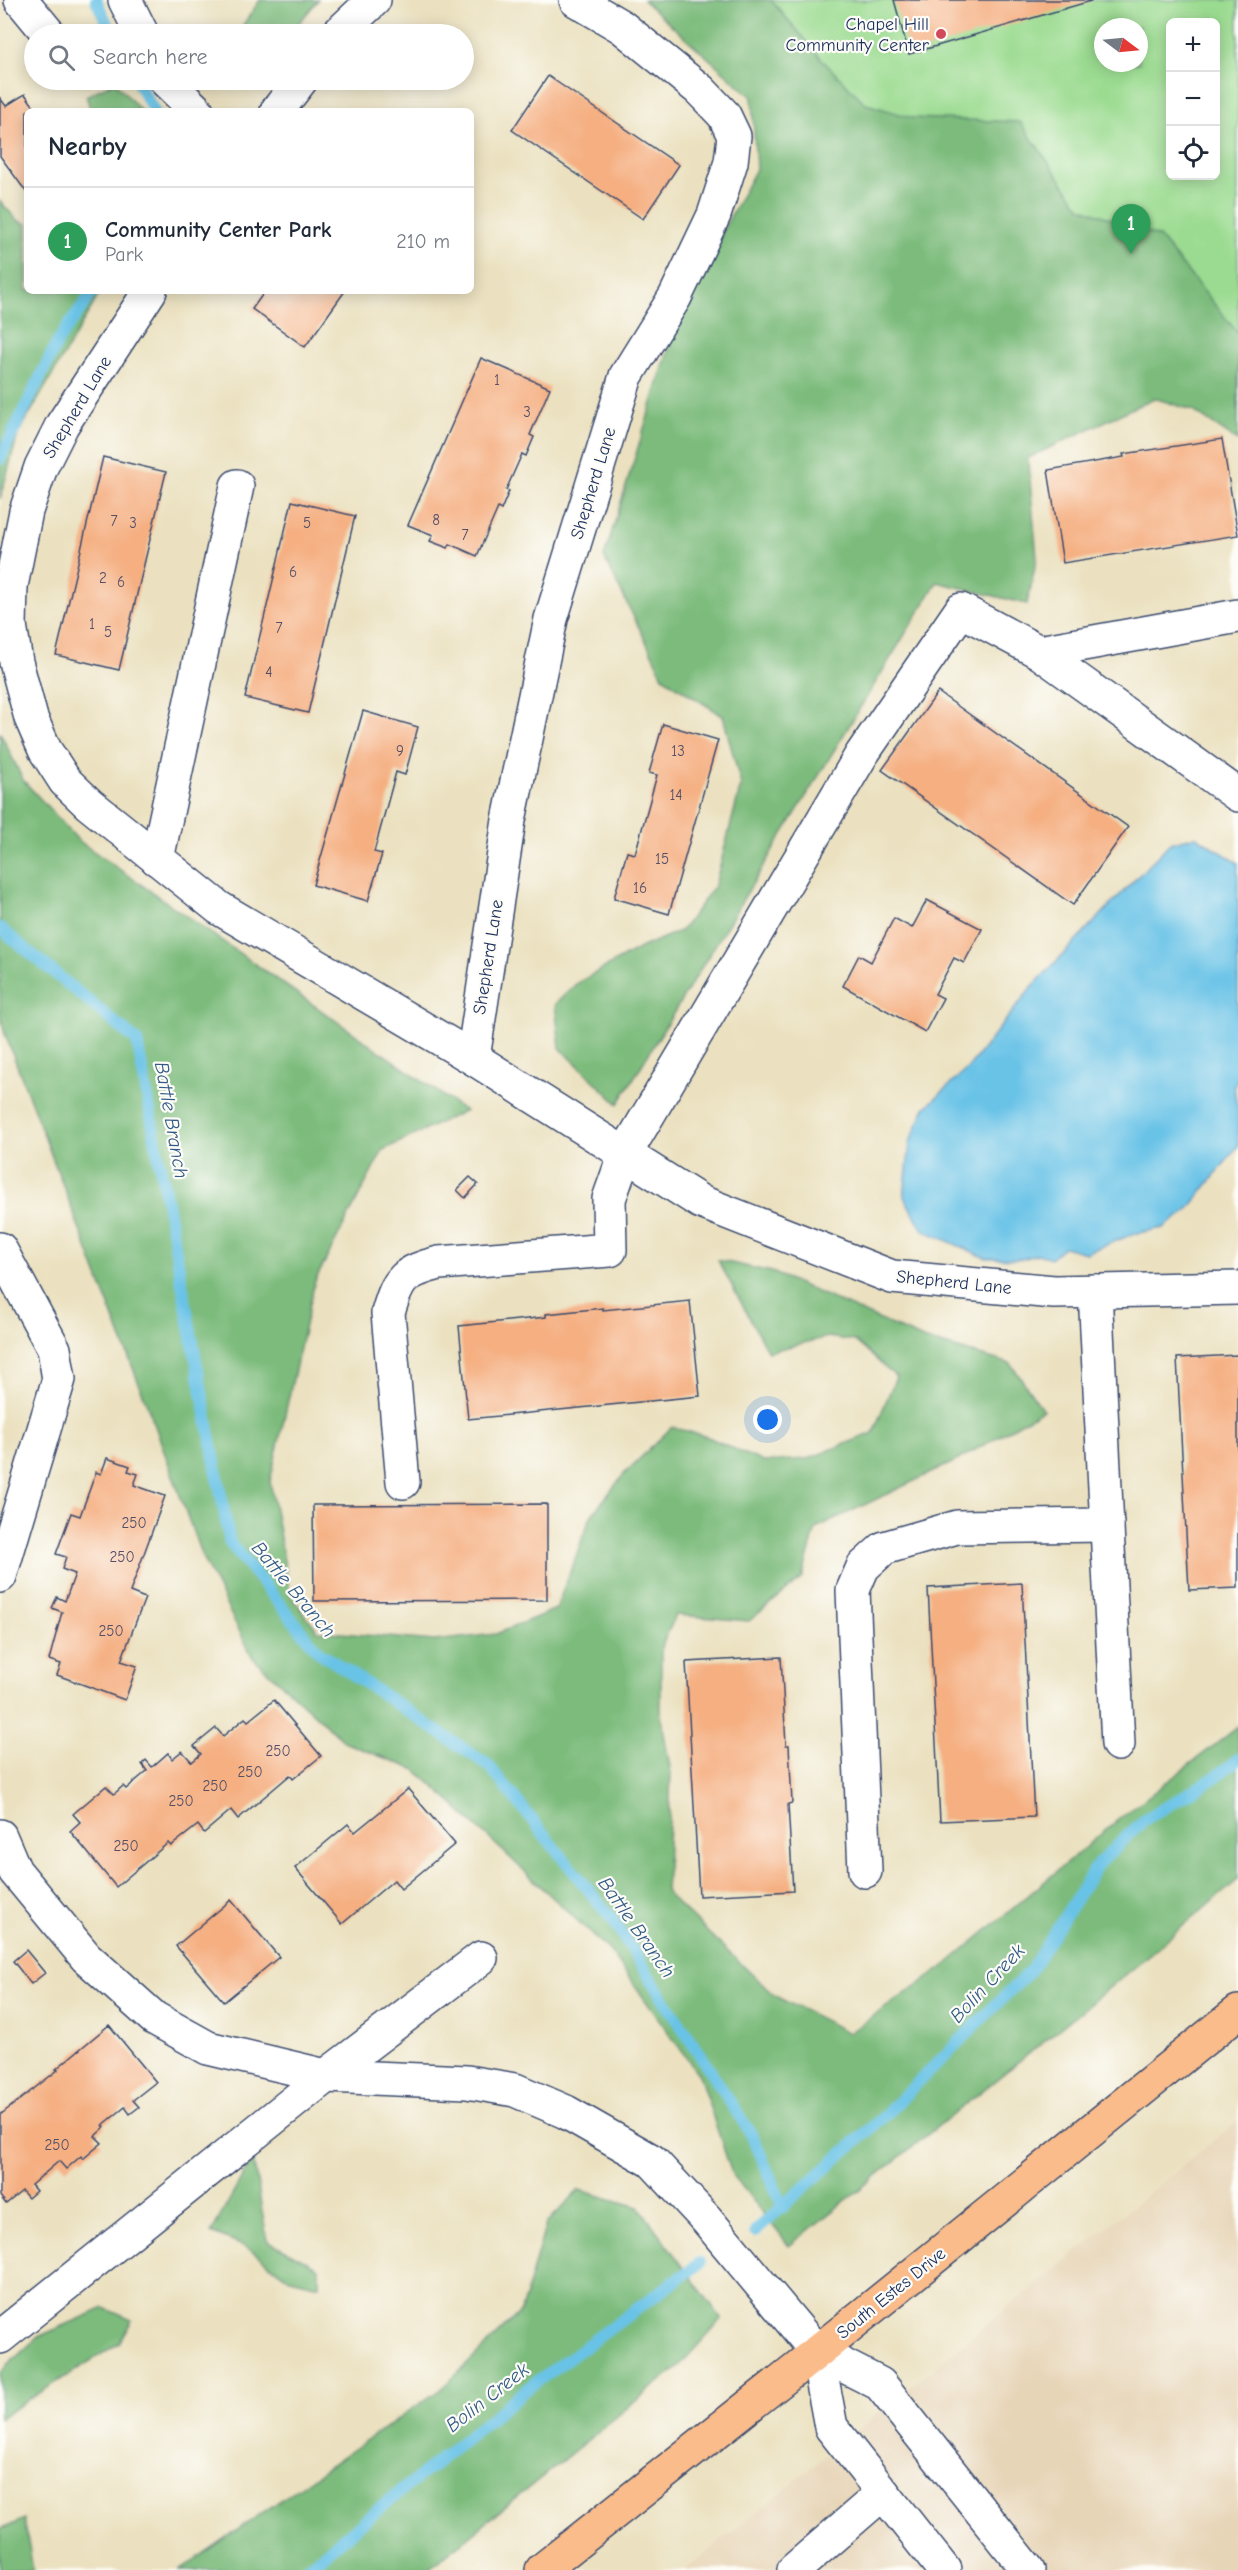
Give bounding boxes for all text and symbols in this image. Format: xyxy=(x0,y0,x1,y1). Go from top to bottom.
place label: Chapel Hill Community Center xyxy=(785,14,930,56)
north arrow xyxy=(1094,18,1148,72)
map controls xyxy=(1166,18,1220,180)
button: + xyxy=(1166,18,1220,72)
search box xyxy=(24,24,474,90)
marker: Chapel Hill Community Center xyxy=(934,27,948,41)
icon: search xyxy=(45,41,78,74)
text: Search here xyxy=(93,44,208,70)
button: − xyxy=(1166,72,1220,126)
button: locate xyxy=(1166,126,1220,180)
text: Nearby xyxy=(48,132,127,162)
pin: 1 xyxy=(1112,204,1150,254)
text: Community Center Park xyxy=(105,217,332,243)
text: 1 xyxy=(64,230,71,253)
text: 210 m xyxy=(396,230,450,253)
text: Park xyxy=(105,243,143,266)
street label: Shepherd Lane xyxy=(39,352,116,462)
house number: 1 xyxy=(494,371,500,389)
house number: 3 xyxy=(523,403,531,421)
street label: Shepherd Lane xyxy=(566,425,620,542)
house number: 8 xyxy=(432,511,440,529)
house number: 7 xyxy=(110,512,118,530)
house number: 3 xyxy=(129,514,137,532)
house number: 5 xyxy=(303,514,311,532)
house number: 7 xyxy=(461,526,469,544)
house number: 6 xyxy=(289,563,297,581)
house number: 2 xyxy=(99,569,107,587)
house number: 6 xyxy=(117,573,125,591)
house number: 1 xyxy=(89,615,95,633)
house number: 7 xyxy=(275,619,283,637)
house number: 5 xyxy=(104,623,112,641)
house number: 4 xyxy=(265,663,273,681)
house number: 9 xyxy=(396,742,404,760)
house number: 13 xyxy=(671,742,685,760)
house number: 14 xyxy=(669,786,683,804)
house number: 15 xyxy=(655,850,669,868)
house number: 16 xyxy=(633,879,647,897)
street label: Shepherd Lane xyxy=(469,898,508,1016)
water label: Battle Branch xyxy=(150,1060,193,1180)
street label: Shepherd Lane xyxy=(895,1266,1013,1299)
your location xyxy=(753,1405,782,1434)
house number: 250 xyxy=(121,1514,147,1532)
water label: Battle Branch xyxy=(247,1537,340,1642)
house number: 250 xyxy=(109,1548,135,1566)
house number: 250 xyxy=(98,1622,124,1640)
house number: 250 xyxy=(265,1742,291,1760)
house number: 250 xyxy=(237,1763,263,1781)
house number: 250 xyxy=(202,1777,228,1795)
house number: 250 xyxy=(168,1792,194,1810)
house number: 250 xyxy=(113,1837,139,1855)
water label: Battle Branch xyxy=(593,1872,680,1982)
water label: Bolin Creek xyxy=(945,1939,1030,2027)
house number: 250 xyxy=(44,2136,70,2154)
street label: South Estes Drive xyxy=(833,2243,950,2344)
water label: Bolin Creek xyxy=(441,2358,534,2437)

